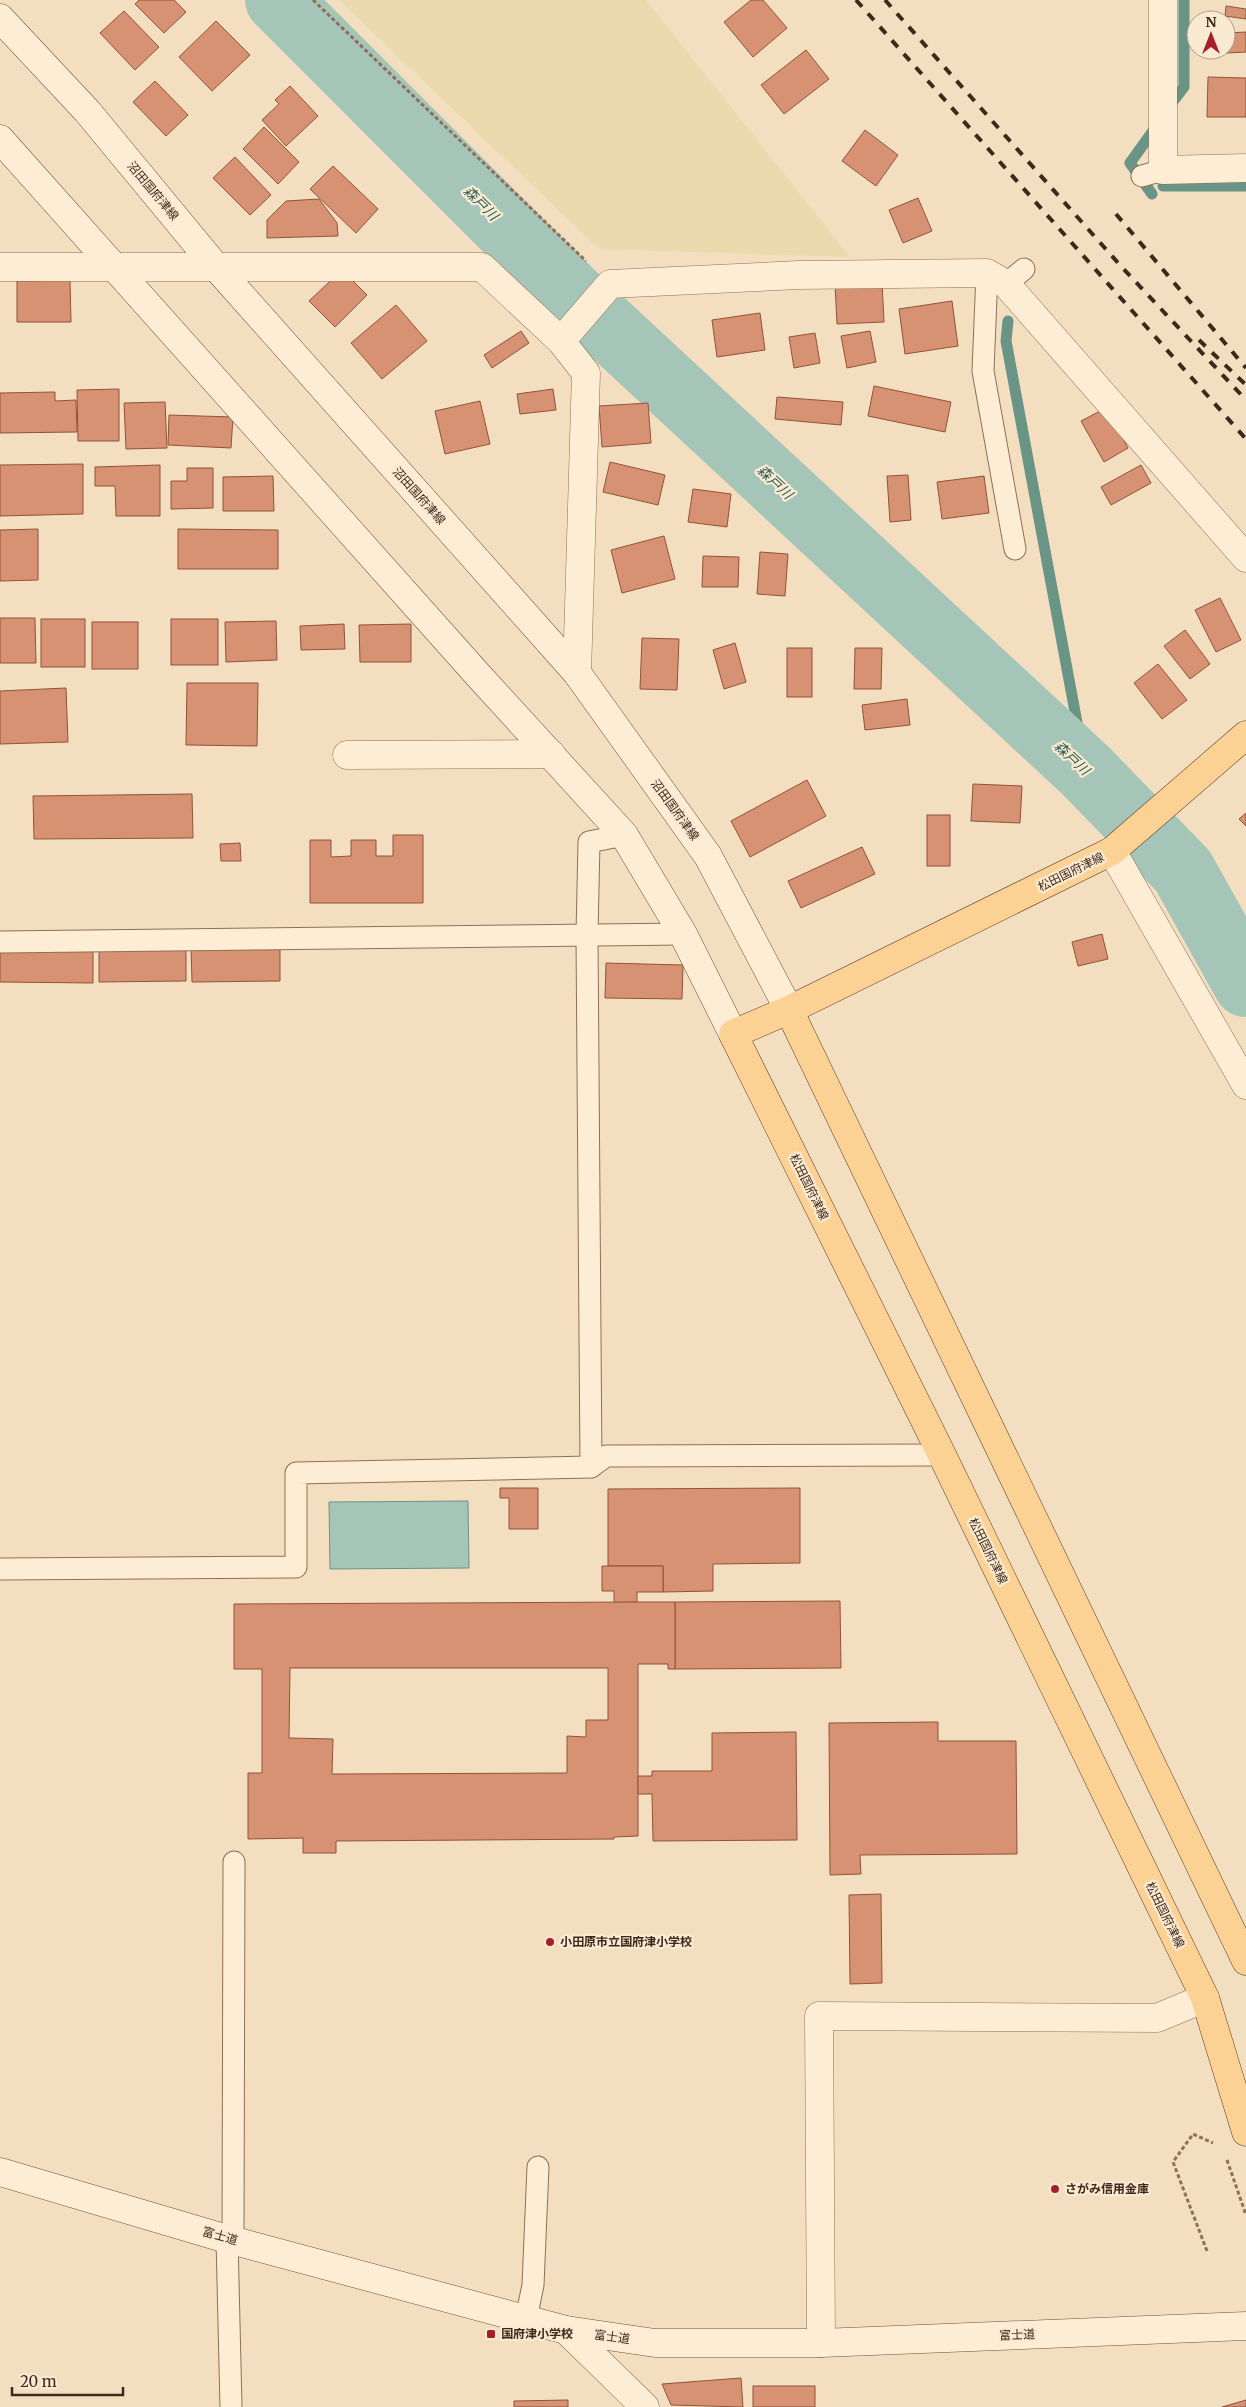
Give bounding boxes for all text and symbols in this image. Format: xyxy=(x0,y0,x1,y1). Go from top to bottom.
north arrow xyxy=(1186,10,1236,60)
text: N xyxy=(1205,13,1217,31)
street label: 沼田国府津線 xyxy=(124,158,182,223)
water label: 森戸川 xyxy=(460,182,504,226)
water label: 森戸川 xyxy=(754,461,798,504)
street label: 沼田国府津線 xyxy=(390,464,449,527)
water label: 森戸川 xyxy=(1051,737,1095,780)
street label: 沼田国府津線 xyxy=(648,776,703,843)
street label: 松田国府津線 xyxy=(1035,849,1106,894)
street label: 松田国府津線 xyxy=(787,1151,832,1222)
street label: 松田国府津線 xyxy=(966,1515,1011,1586)
street label: 松田国府津線 xyxy=(1143,1879,1188,1950)
place label: 小田原市立国府津小学校 xyxy=(560,1934,692,1949)
marker: 小田原市立国府津小学校 xyxy=(544,1936,556,1948)
place label: さがみ信用金庫 xyxy=(1065,2181,1149,2196)
marker: さがみ信用金庫 xyxy=(1049,2183,1061,2195)
street label: 富士道 xyxy=(201,2223,240,2248)
place label: 国府津小学校 xyxy=(501,2326,573,2341)
street label: 富士道 xyxy=(999,2326,1035,2343)
street label: 富士道 xyxy=(593,2327,631,2346)
marker: 国府津小学校 xyxy=(485,2328,497,2340)
scale bar xyxy=(12,2364,124,2396)
text: 20 m xyxy=(20,2372,57,2391)

